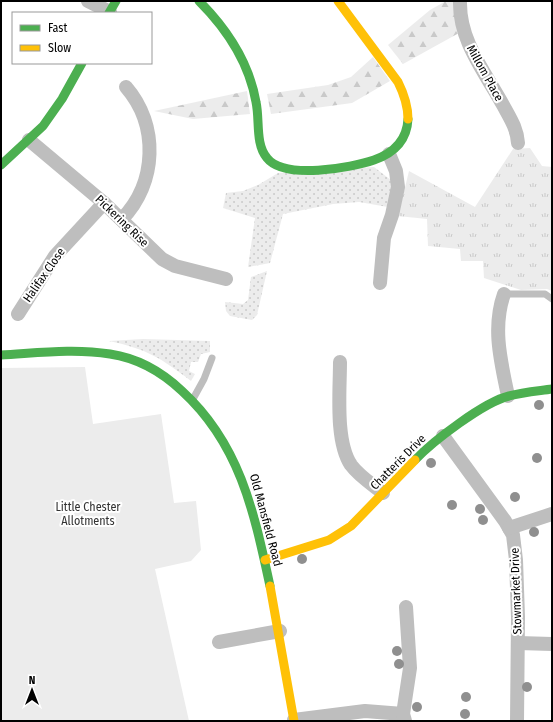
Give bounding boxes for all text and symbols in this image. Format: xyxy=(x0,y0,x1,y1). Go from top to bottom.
legend xyxy=(12,12,152,64)
text: Fast xyxy=(48,21,67,35)
text: Slow xyxy=(48,41,71,55)
street label: Millom Place xyxy=(464,42,506,104)
street label: Pickering Rise xyxy=(93,192,152,250)
street label: Halifax Close xyxy=(20,245,68,305)
street label: Chatteris Drive xyxy=(367,431,429,493)
street label: Old Mansfield Road xyxy=(247,472,285,568)
park label: Little Chester Allotments xyxy=(55,500,121,528)
street label: Stowmarket Drive xyxy=(507,547,525,635)
north arrow xyxy=(12,670,52,710)
text: N xyxy=(29,674,35,687)

